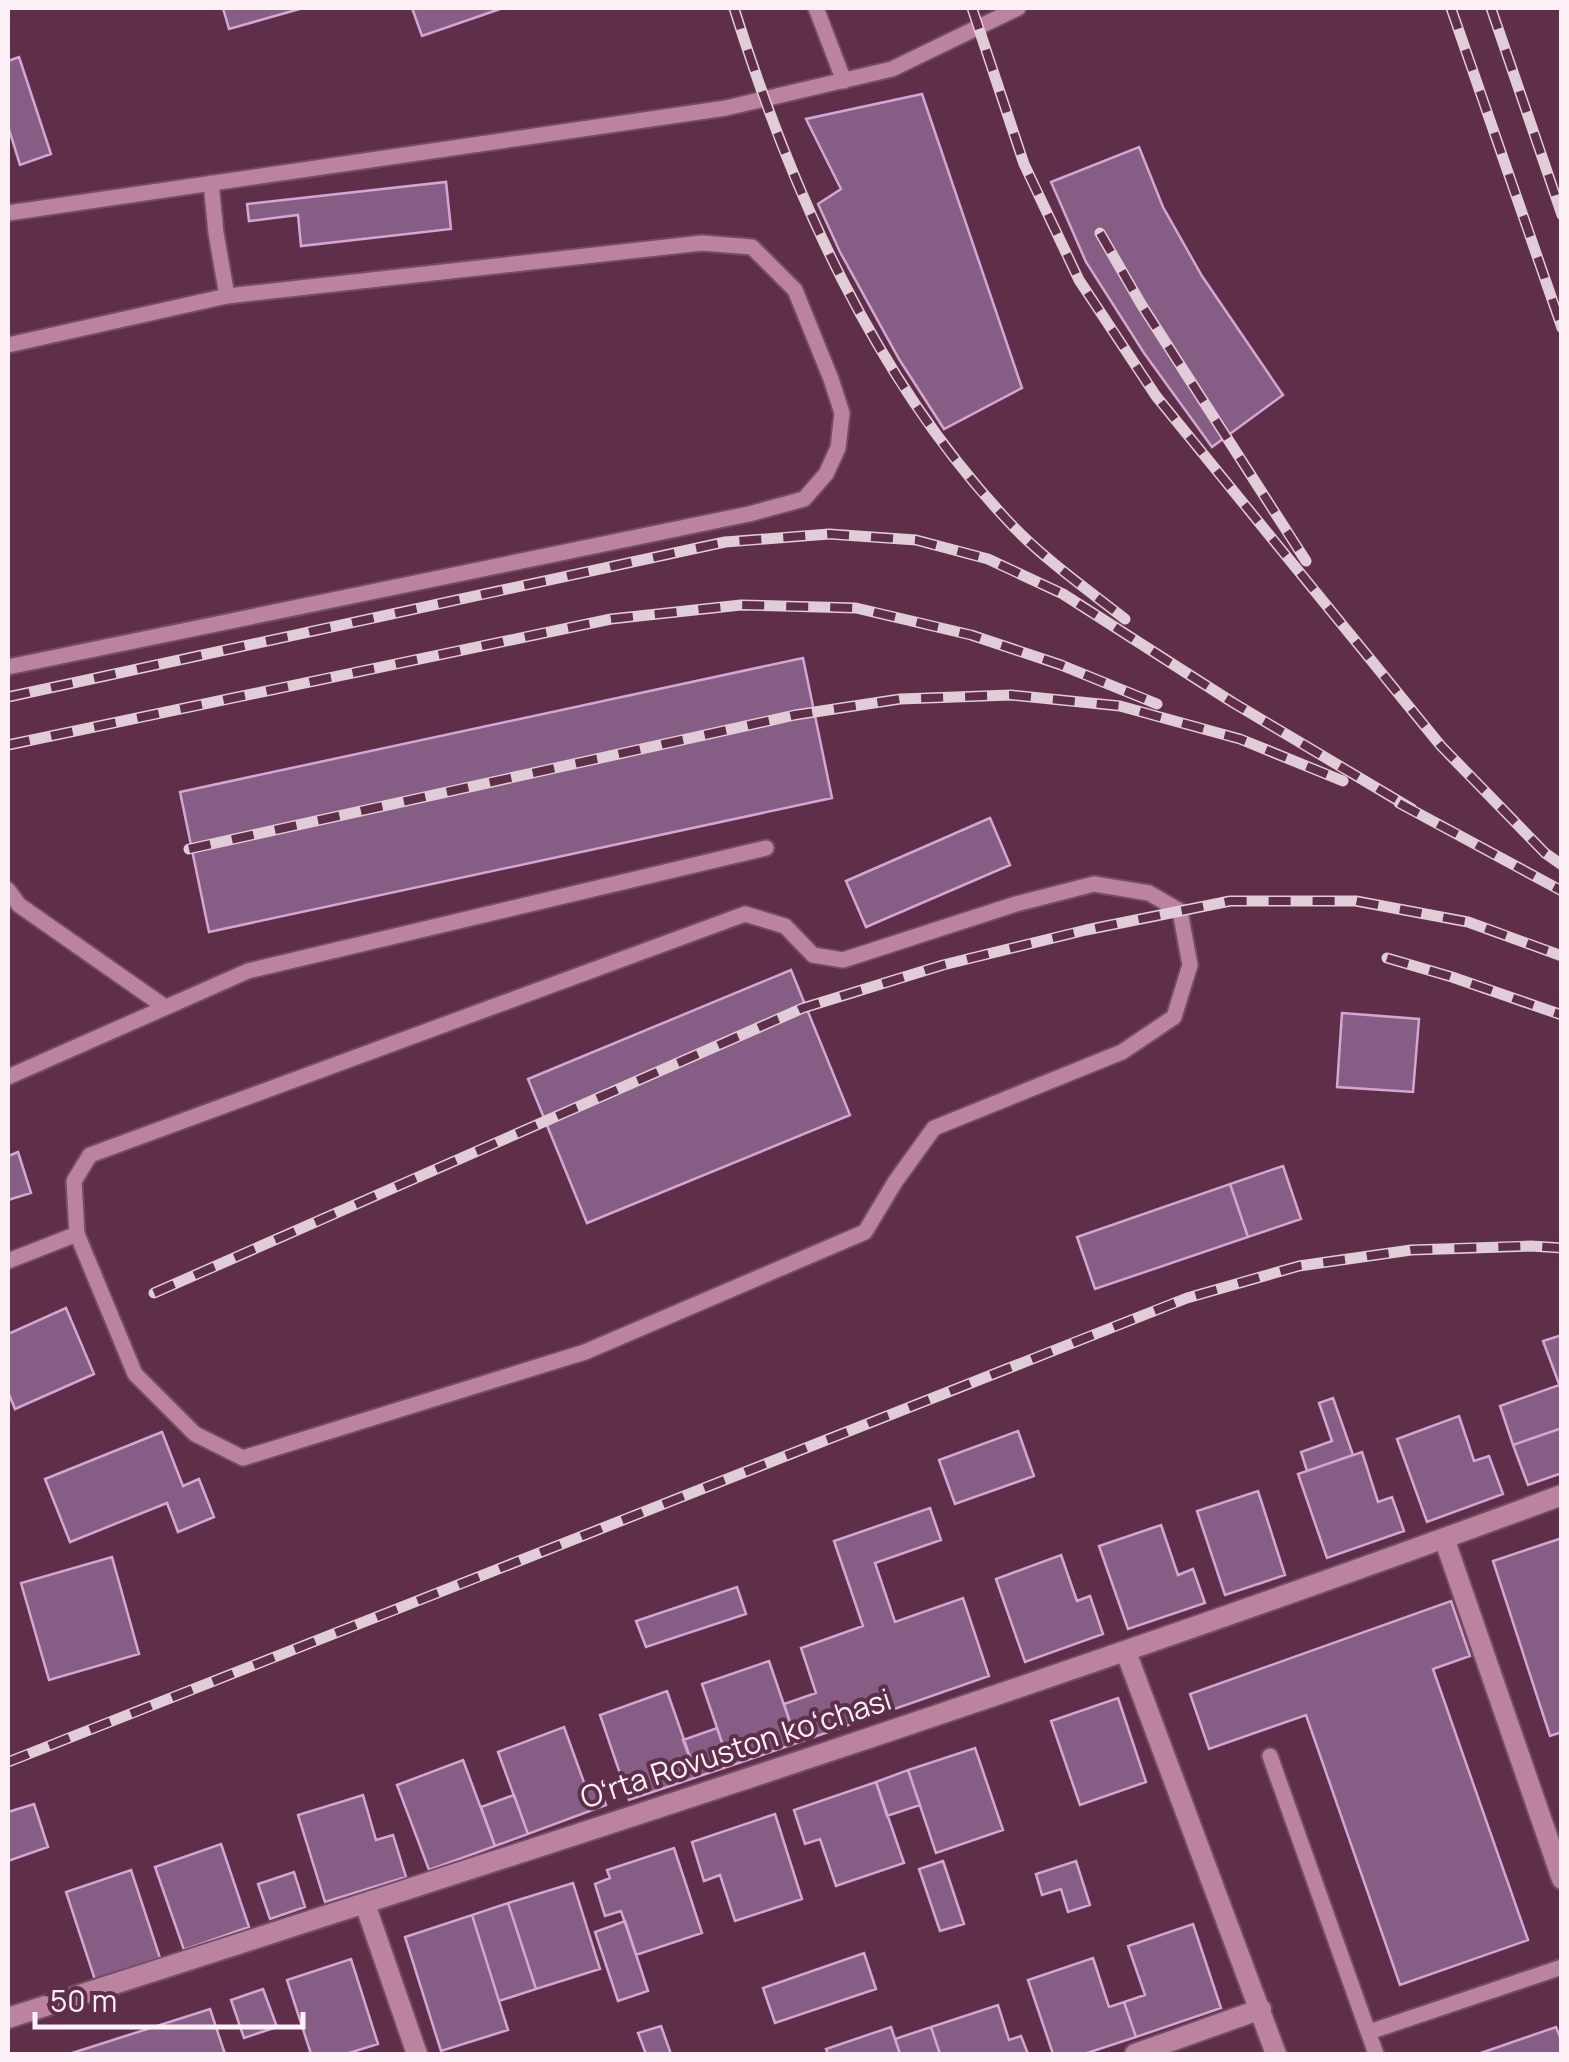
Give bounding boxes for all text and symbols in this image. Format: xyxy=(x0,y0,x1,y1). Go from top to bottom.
street label: Oʻrta Rovuston koʻchasi xyxy=(575,1678,896,1817)
scale bar xyxy=(35,1967,302,2029)
text: 50 m xyxy=(50,1980,117,2021)

